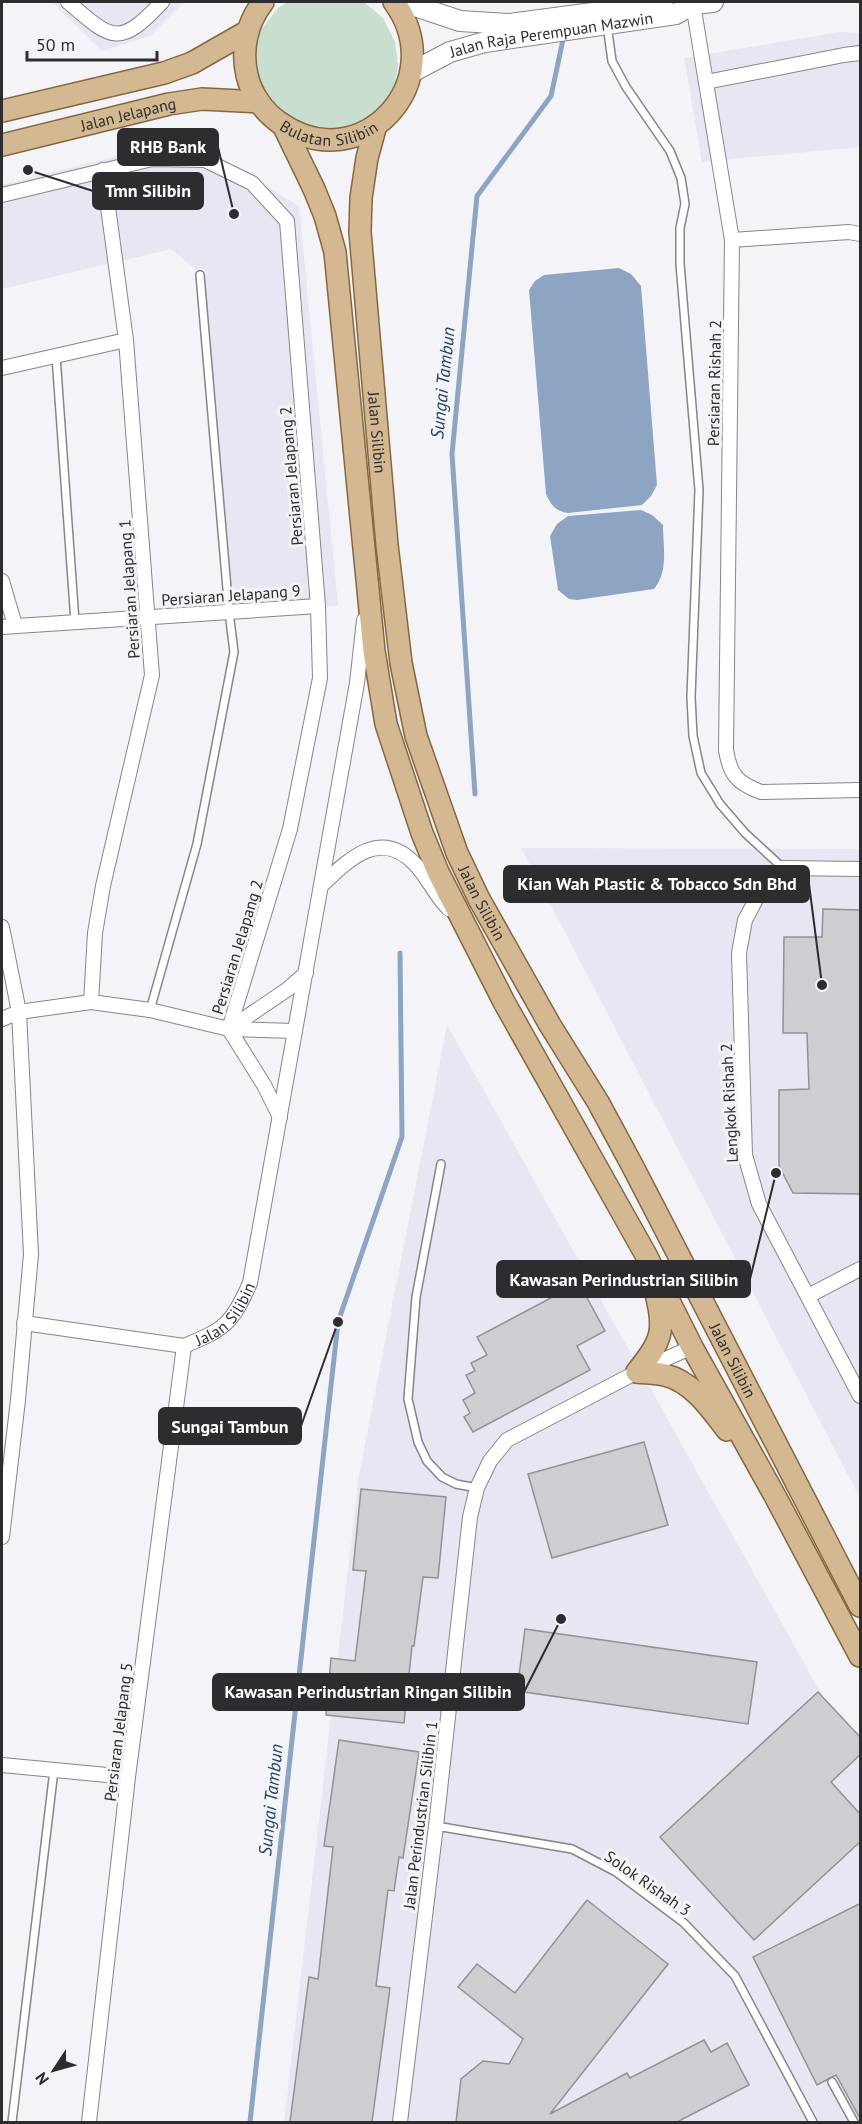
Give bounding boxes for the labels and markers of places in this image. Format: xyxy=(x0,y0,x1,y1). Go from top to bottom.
callout: RHB Bank xyxy=(118,129,218,165)
callout: Tmn Silibin xyxy=(93,173,203,209)
callout: Kian Wah Plastic & Tobacco Sdn Bhd xyxy=(504,866,809,902)
callout: Kawasan Perindustrian Silibin xyxy=(497,1261,750,1297)
callout: Sungai Tambun xyxy=(159,1408,301,1444)
callout: Kawasan Perindustrian Ringan Silibin xyxy=(213,1674,524,1710)

